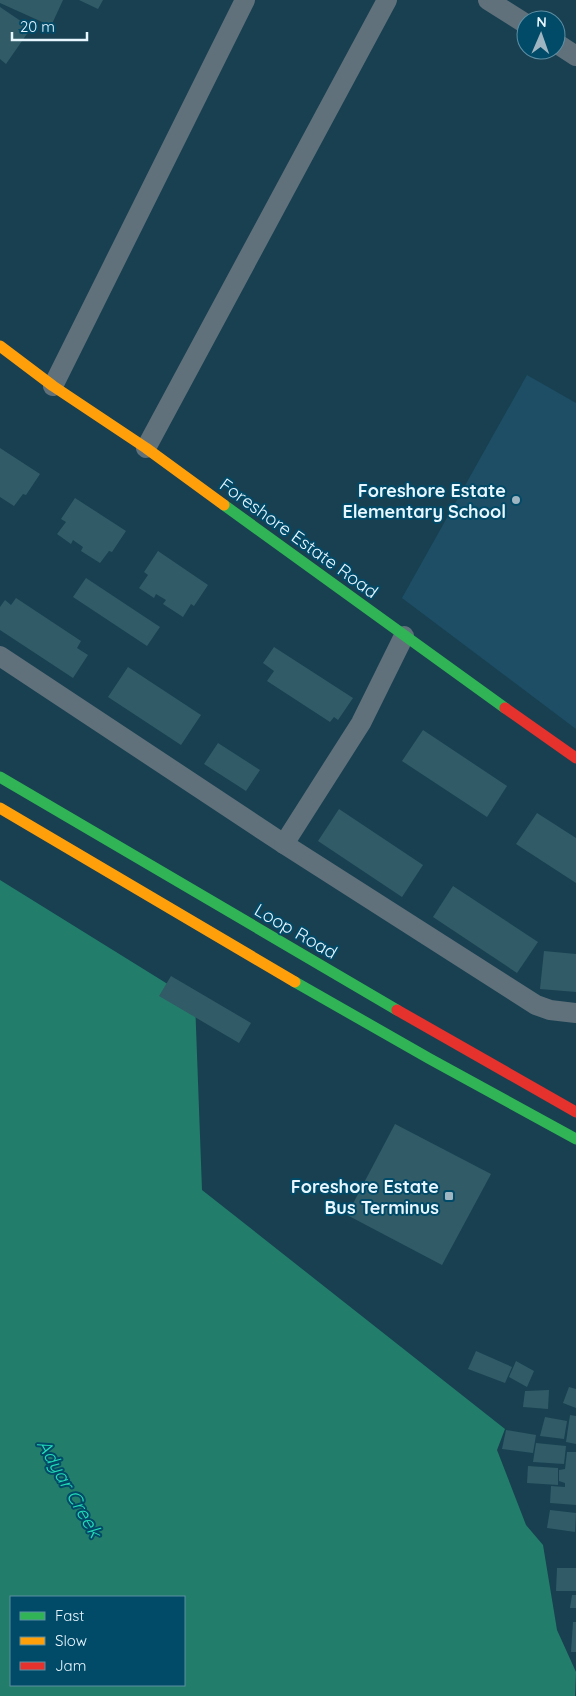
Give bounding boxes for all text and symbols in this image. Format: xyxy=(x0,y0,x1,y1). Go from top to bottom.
scale bar xyxy=(12,10,88,42)
north arrow xyxy=(516,10,566,60)
text: N xyxy=(536,13,547,31)
text: 20 m xyxy=(20,17,55,36)
street label: Foreshore Estate Road xyxy=(215,473,383,603)
place label: Foreshore Estate Elementary School xyxy=(342,479,506,523)
marker: Foreshore Estate Elementary School xyxy=(510,494,522,506)
street label: Loop Road xyxy=(250,898,342,964)
place label: Foreshore Estate Bus Terminus xyxy=(291,1175,439,1219)
marker: Foreshore Estate Bus Terminus xyxy=(443,1190,455,1202)
water label: Adyar Creek xyxy=(32,1435,109,1543)
legend xyxy=(10,1596,185,1686)
text: Fast xyxy=(55,1606,84,1625)
text: Slow xyxy=(55,1631,87,1650)
text: Jam xyxy=(55,1656,86,1675)

